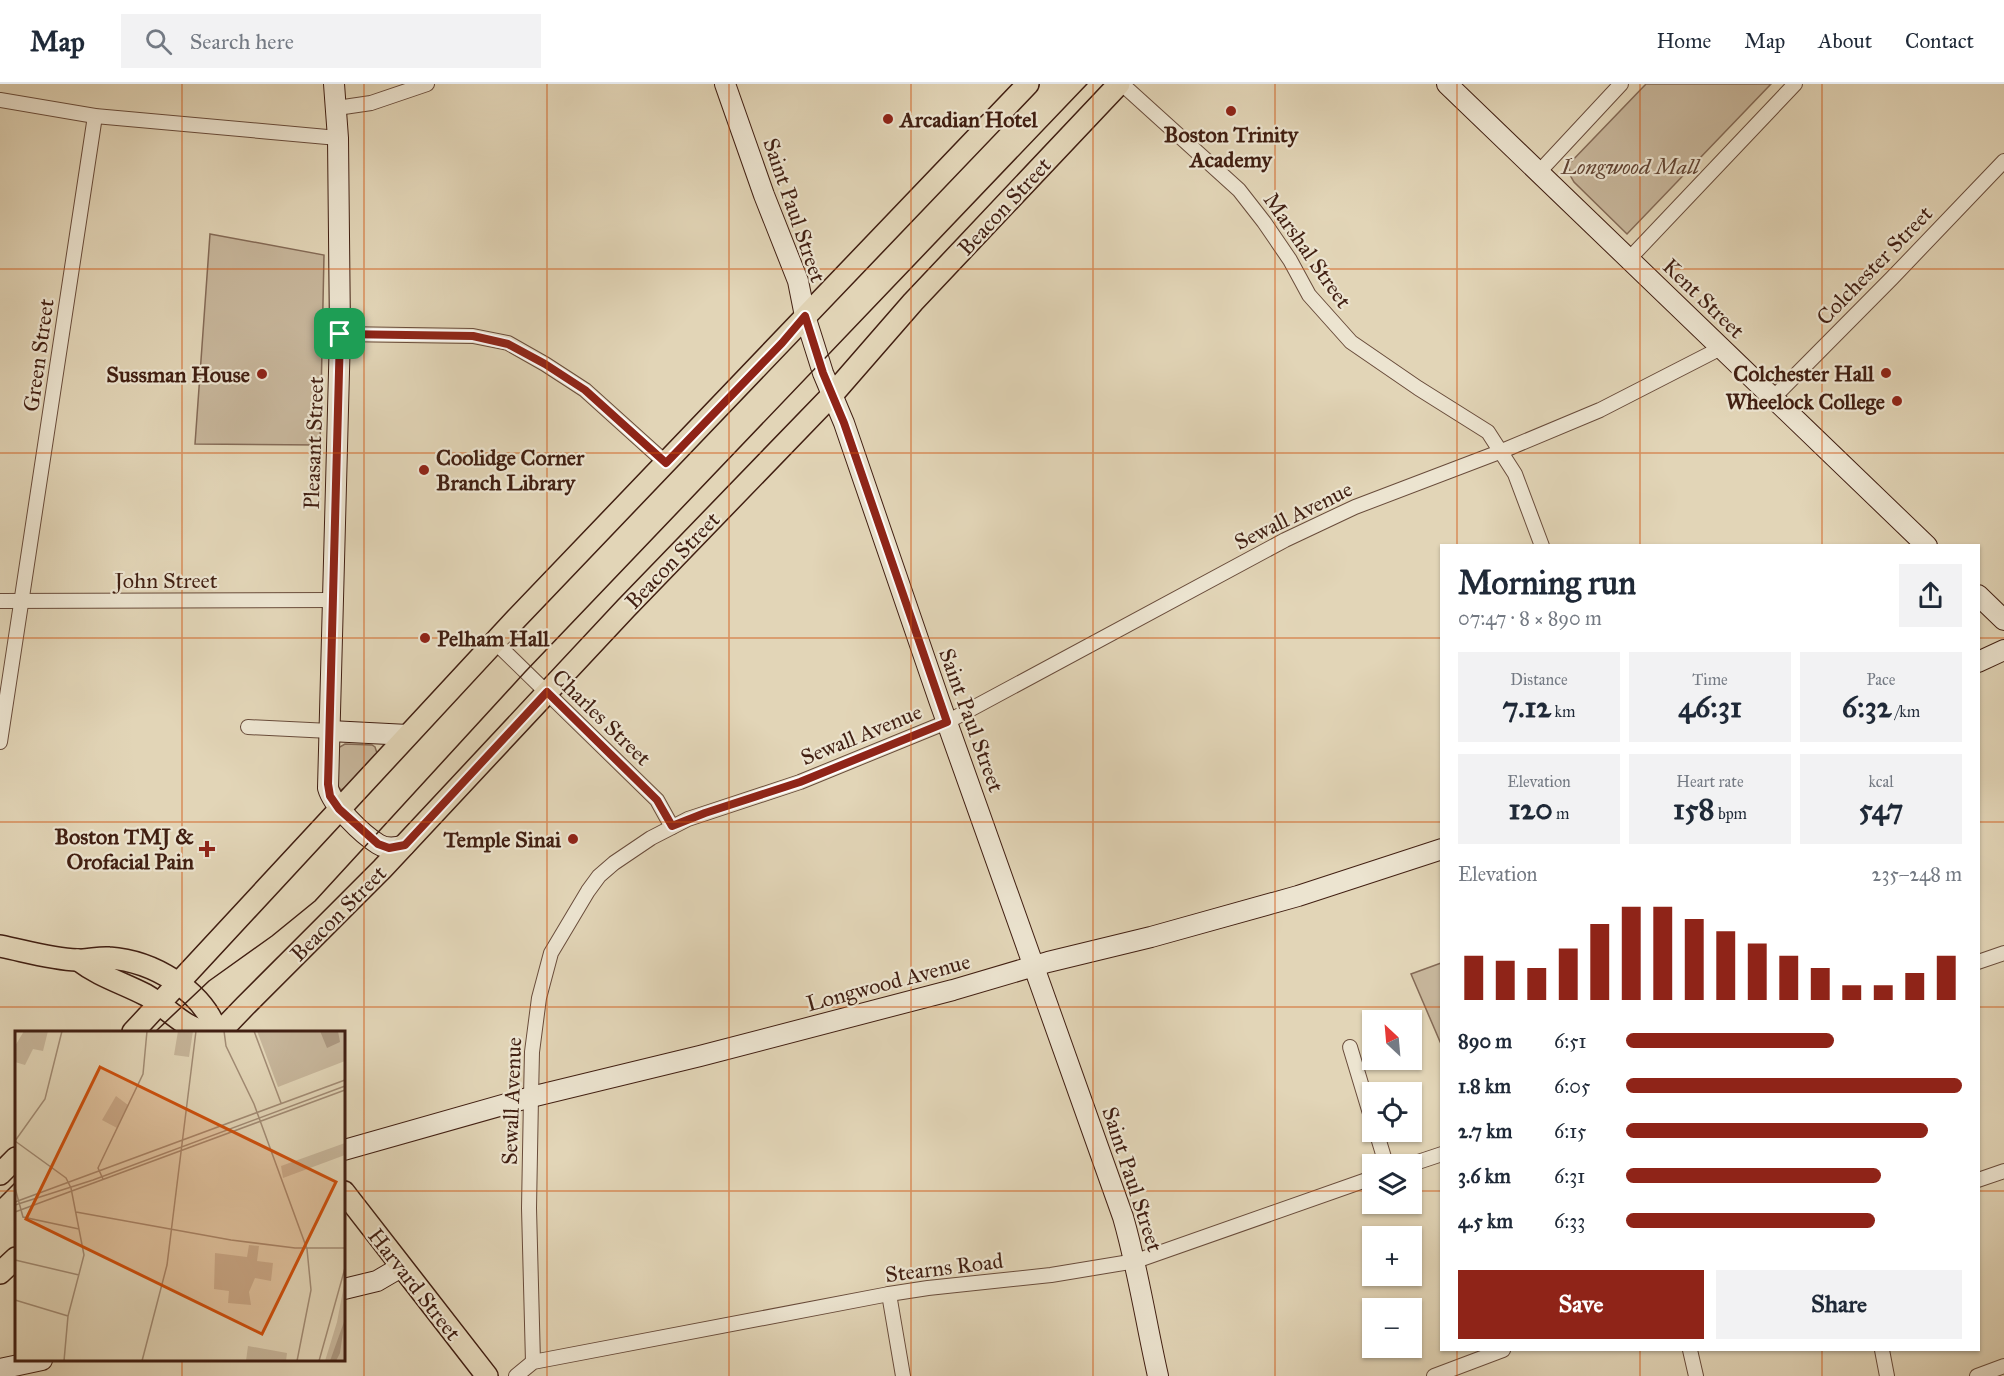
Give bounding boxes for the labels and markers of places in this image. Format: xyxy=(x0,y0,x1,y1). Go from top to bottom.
marker: Boston Trinity Academy xyxy=(1224,104,1238,118)
place label: Arcadian Hotel xyxy=(898,106,1039,133)
marker: Arcadian Hotel xyxy=(881,112,895,126)
place label: Boston Trinity Academy xyxy=(1164,121,1300,173)
pin xyxy=(314,308,365,359)
place label: Colchester Hall xyxy=(1733,360,1875,387)
place label: Sussman House xyxy=(106,361,250,388)
marker: Colchester Hall xyxy=(1879,366,1893,380)
marker: Sussman House xyxy=(255,367,269,381)
place label: Wheelock College xyxy=(1726,388,1885,415)
marker: Wheelock College xyxy=(1890,394,1904,408)
place label: Coolidge Corner Branch Library xyxy=(436,444,585,496)
marker: Coolidge Corner Branch Library xyxy=(417,463,431,477)
place label: Pelham Hall xyxy=(437,625,550,652)
marker: Pelham Hall xyxy=(418,631,432,645)
place label: Boston TMJ & Orofacial Pain xyxy=(54,823,194,875)
place label: Temple Sinai xyxy=(442,826,562,853)
marker: Temple Sinai xyxy=(566,832,580,846)
marker: Boston TMJ & Orofacial Pain xyxy=(198,840,216,858)

